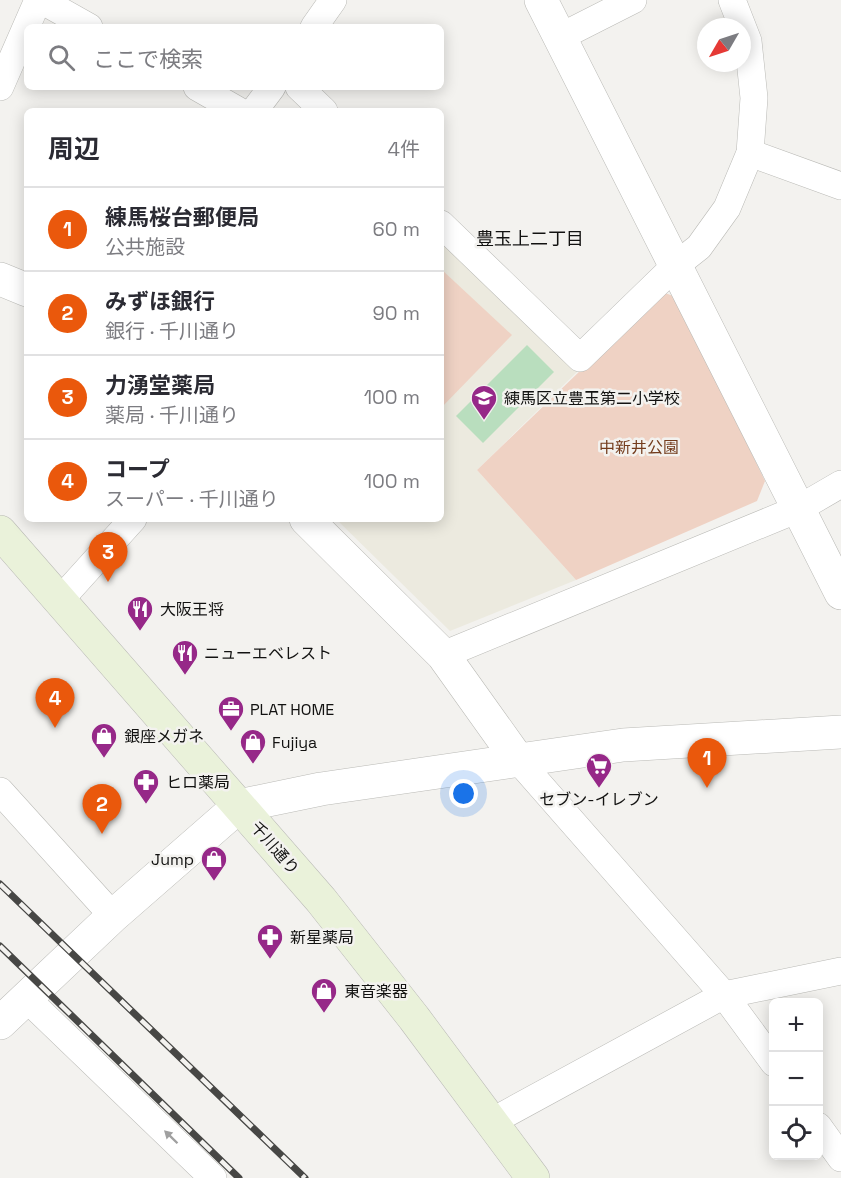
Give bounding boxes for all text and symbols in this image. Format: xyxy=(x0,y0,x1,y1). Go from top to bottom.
north arrow xyxy=(697,18,751,72)
search box xyxy=(24,24,444,90)
icon: search xyxy=(45,41,78,74)
text: ここで検索 xyxy=(93,45,203,73)
text: 周辺 xyxy=(48,132,100,166)
text: 4件 xyxy=(388,136,420,162)
text: 練馬桜台郵便局 xyxy=(105,203,259,231)
text: 1 xyxy=(63,216,72,242)
text: 60 m xyxy=(373,216,420,242)
district label: 豊玉上二丁目 xyxy=(476,227,584,250)
text: 公共施設 xyxy=(105,234,185,260)
text: みずほ銀行 xyxy=(105,287,215,315)
text: 2 xyxy=(62,300,73,326)
text: 90 m xyxy=(373,300,420,326)
text: 銀行 · 千川通り xyxy=(105,318,239,344)
text: 力湧堂薬局 xyxy=(105,371,215,399)
school or university icon: 練馬区立豊玉第二小学校 xyxy=(469,383,499,421)
text: 3 xyxy=(61,384,74,410)
text: 100 m xyxy=(364,384,420,410)
place label: 練馬区立豊玉第二小学校 xyxy=(504,388,680,409)
text: 薬局 · 千川通り xyxy=(105,402,239,428)
park label: 中新井公園 xyxy=(599,437,679,458)
text: コープ xyxy=(105,455,170,483)
text: 4 xyxy=(61,468,74,494)
text: 100 m xyxy=(364,468,420,494)
text: スーパー · 千川通り xyxy=(105,486,279,512)
pin: 3 xyxy=(88,532,128,582)
restaurant icon: 大阪王将 xyxy=(125,594,155,632)
place label: 大阪王将 xyxy=(160,599,224,620)
restaurant icon: ニューエベレスト xyxy=(170,638,200,676)
place label: ニューエベレスト xyxy=(204,643,332,664)
pin: 4 xyxy=(36,678,74,728)
office icon: PLAT HOME xyxy=(216,694,246,732)
place label: PLAT HOME xyxy=(250,699,334,720)
shop icon: 銀座メガネ xyxy=(89,721,119,759)
place label: 銀座メガネ xyxy=(124,726,204,747)
shop icon: Fujiya xyxy=(238,727,268,765)
place label: Fujiya xyxy=(272,732,317,753)
pin: 1 xyxy=(688,738,726,788)
supermarket icon: セブン-イレブン xyxy=(584,751,614,789)
pharmacy icon: ヒロ薬局 xyxy=(131,767,161,805)
place label: ヒロ薬局 xyxy=(166,772,230,793)
your location xyxy=(449,779,478,808)
pin: 2 xyxy=(82,784,122,834)
place label: セブン-イレブン xyxy=(539,789,659,810)
street label: 千川通り xyxy=(246,817,304,879)
shop icon: Jump xyxy=(199,844,229,882)
place label: Jump xyxy=(151,849,194,870)
pharmacy icon: 新星薬局 xyxy=(255,922,285,960)
place label: 新星薬局 xyxy=(290,927,354,948)
shop icon: 東音楽器 xyxy=(309,976,339,1014)
place label: 東音楽器 xyxy=(344,981,408,1002)
map controls xyxy=(769,998,823,1160)
button: + xyxy=(769,998,823,1052)
button: − xyxy=(769,1052,823,1106)
button: locate xyxy=(769,1106,823,1160)
one-way arrow xyxy=(165,1131,179,1145)

